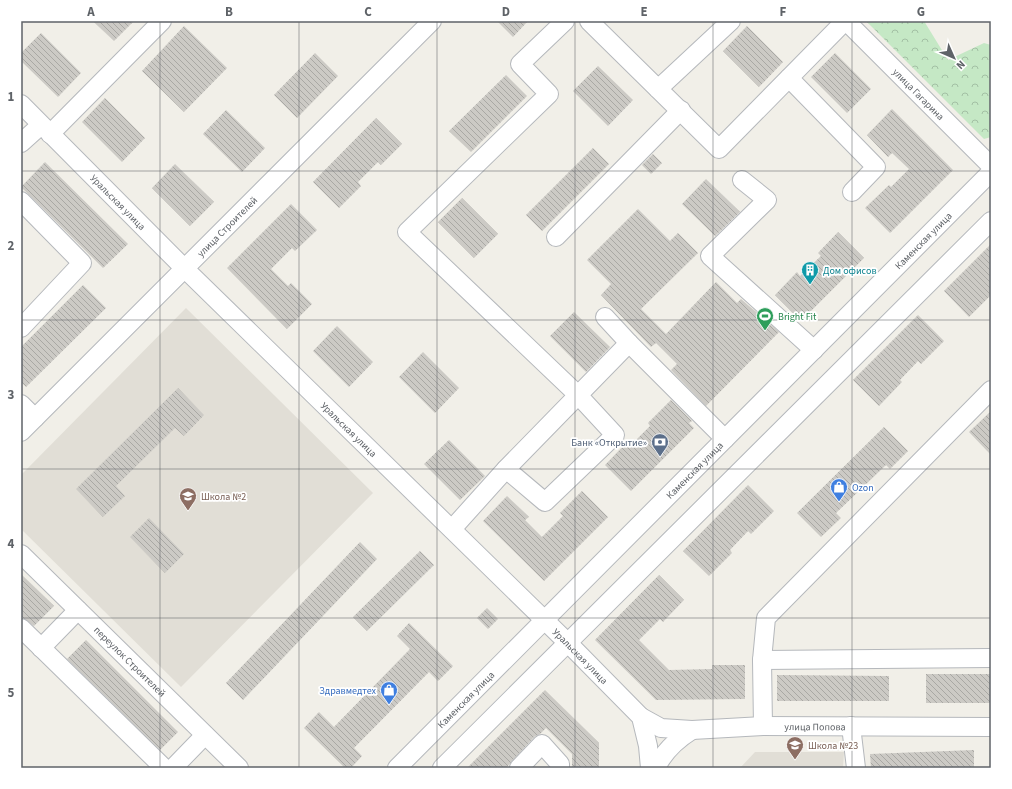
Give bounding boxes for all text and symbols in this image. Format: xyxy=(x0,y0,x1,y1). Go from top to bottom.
text: A xyxy=(86,3,95,21)
text: B xyxy=(225,3,233,21)
text: C xyxy=(364,3,372,21)
text: D xyxy=(502,3,510,21)
text: E xyxy=(640,3,648,21)
text: F xyxy=(780,3,787,21)
text: G xyxy=(917,3,925,21)
north arrow xyxy=(934,38,974,78)
text: N xyxy=(953,57,969,73)
street label: улица Гагарина xyxy=(889,66,947,124)
text: 1 xyxy=(8,88,15,106)
street label: Уральская улица xyxy=(87,172,148,234)
street label: улица Строителей xyxy=(194,194,261,260)
street label: Каменская улица xyxy=(892,209,955,273)
text: 2 xyxy=(8,237,15,255)
building icon: Дом офисов xyxy=(800,260,820,285)
place label: Дом офисов xyxy=(823,264,876,278)
sports icon: Bright Fit xyxy=(755,306,775,331)
place label: Bright Fit xyxy=(778,310,817,324)
text: 3 xyxy=(8,386,15,404)
street label: Уральская улица xyxy=(317,399,380,461)
bank icon: Банк «Открытие» xyxy=(650,432,670,457)
place label: Банк «Открытие» xyxy=(571,436,647,450)
street label: Каменская улица xyxy=(663,439,727,502)
shop icon: Ozon xyxy=(829,477,849,502)
place label: Ozon xyxy=(852,481,874,495)
school or university icon: Школа №2 xyxy=(178,486,198,511)
place label: Школа №2 xyxy=(201,490,246,504)
text: 4 xyxy=(8,535,15,553)
street label: переулок Строителей xyxy=(91,623,168,700)
street label: Уральская улица xyxy=(549,626,611,688)
street label: Каменская улица xyxy=(435,668,498,732)
shop icon: Здравмедтех xyxy=(379,680,399,705)
text: 5 xyxy=(8,684,15,702)
place label: Здравмедтех xyxy=(319,684,377,698)
street label: улица Попова xyxy=(784,720,846,734)
school or university icon: Школа №23 xyxy=(785,735,805,760)
place label: Школа №23 xyxy=(808,739,858,753)

